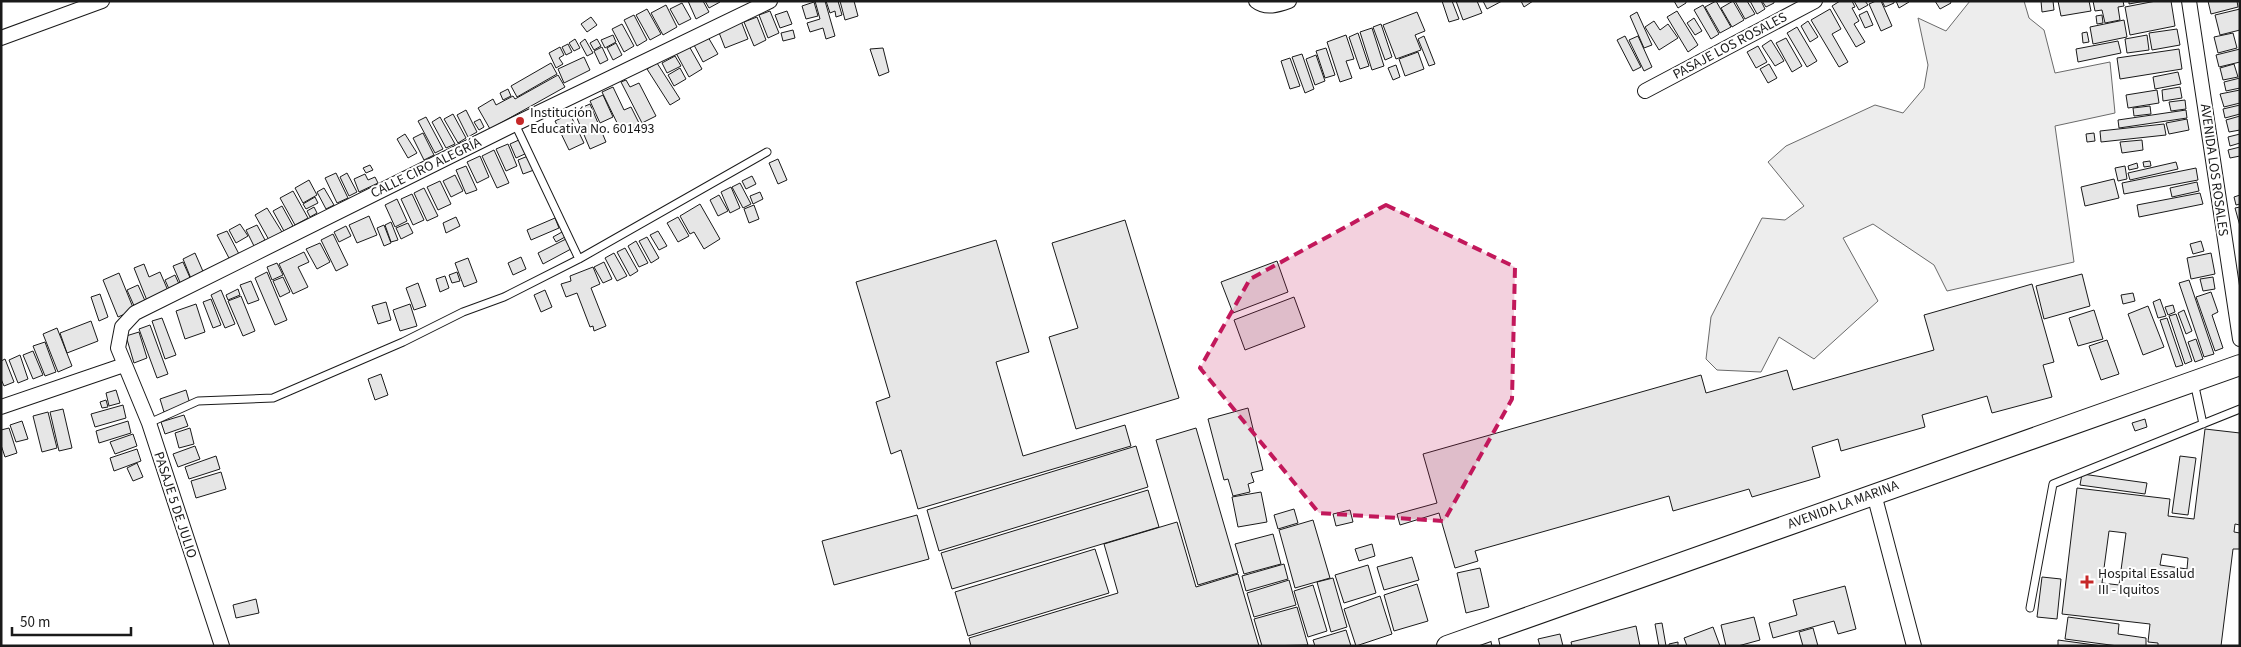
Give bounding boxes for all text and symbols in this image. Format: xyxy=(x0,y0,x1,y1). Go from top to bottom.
street label: PASAJE LOS ROSALES xyxy=(1669,7,1791,85)
street label: AVENIDA LOS ROSALES xyxy=(2195,102,2233,238)
place label: Institución Educativa No. 601493 xyxy=(530,103,655,139)
marker: Institución Educativa No. 601493 xyxy=(514,115,526,127)
street label: CALLE CIRO ALEGRÍA xyxy=(367,132,485,203)
street label: PASAJE 5 DE JULIO xyxy=(148,449,202,561)
street label: AVENIDA LA MARINA xyxy=(1785,475,1902,534)
place label: Hospital Essalud III - Iquitos xyxy=(2098,564,2195,600)
marker: Hospital Essalud III - Iquitos xyxy=(2080,575,2094,589)
scale bar xyxy=(12,604,131,636)
text: 50 m xyxy=(20,612,50,633)

